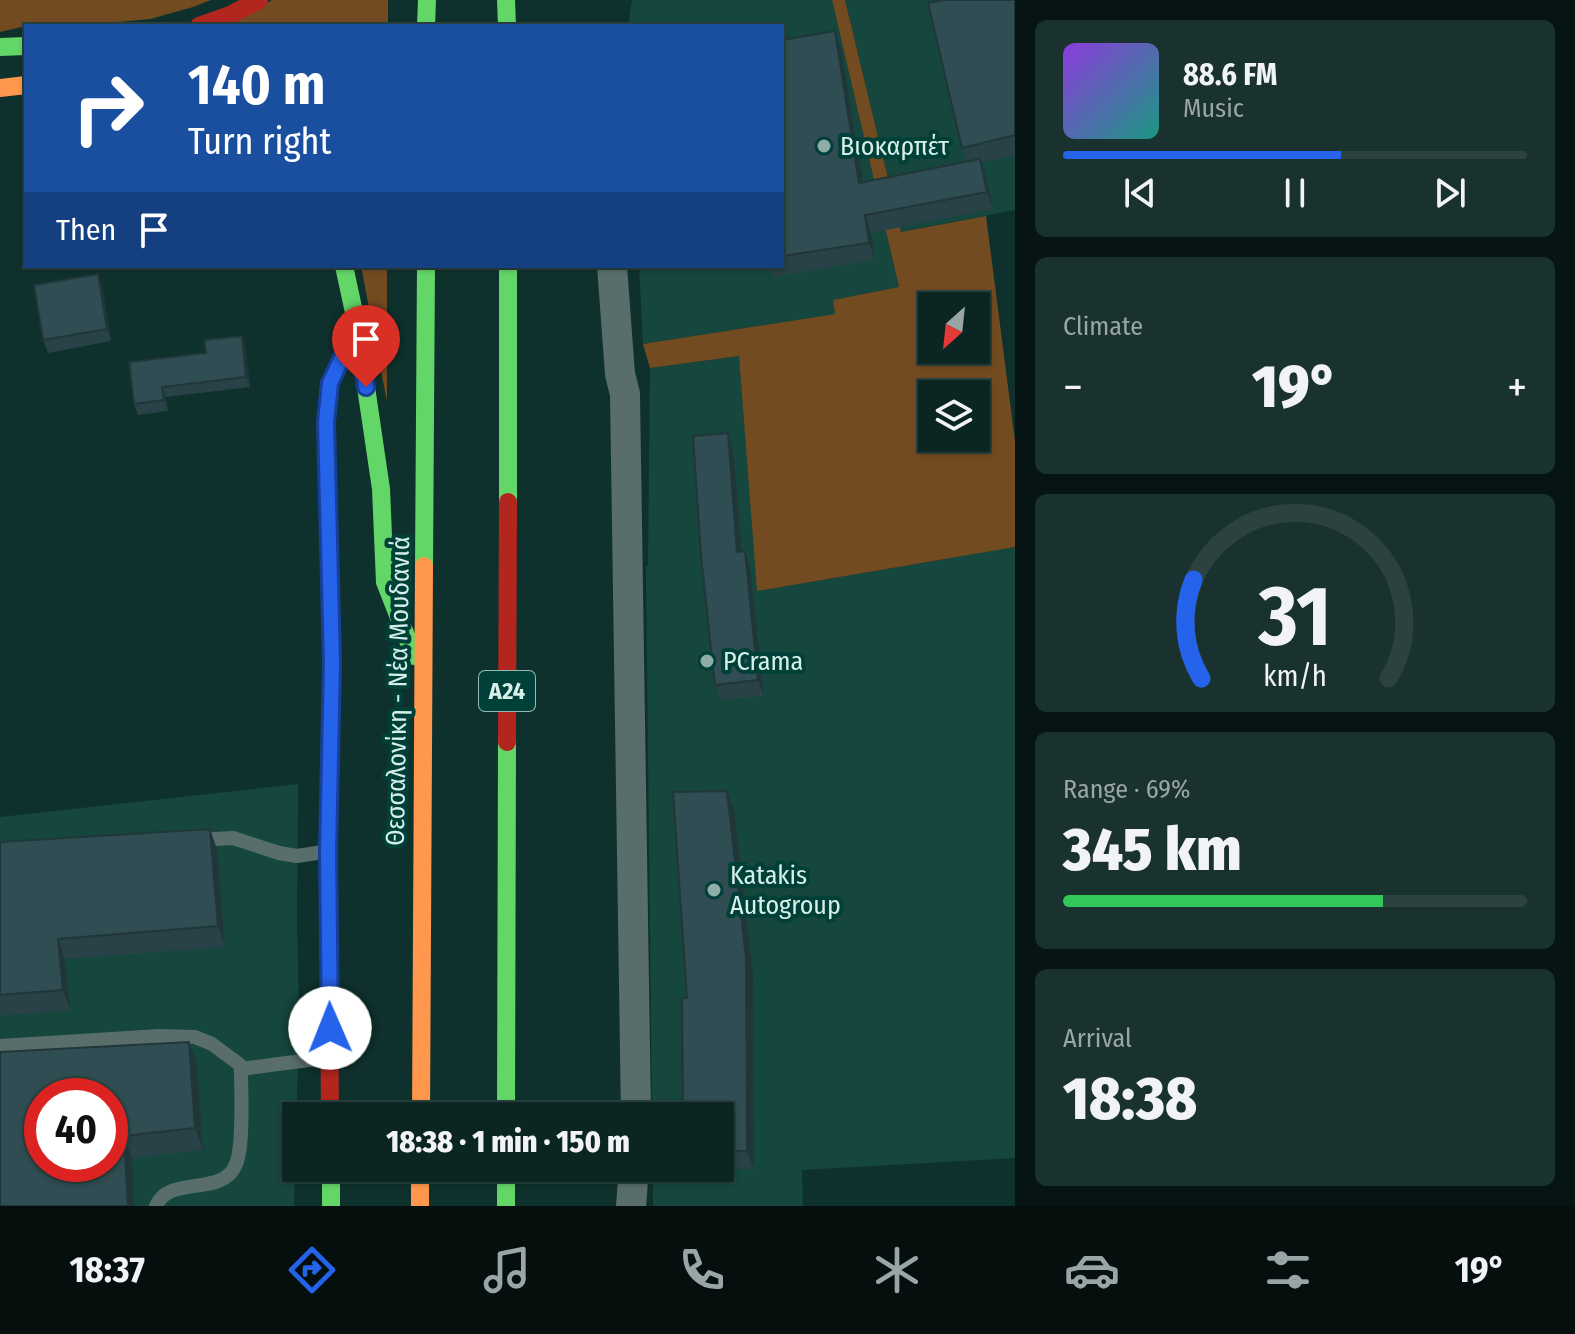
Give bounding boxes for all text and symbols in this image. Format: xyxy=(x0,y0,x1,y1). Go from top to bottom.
text: 140 m xyxy=(188,52,325,119)
icon: right xyxy=(56,56,160,160)
text: 88.6 FM xyxy=(1183,57,1277,93)
text: Music xyxy=(1183,93,1244,124)
text: Turn right xyxy=(188,120,331,164)
place label: Βιοκαρπέτ xyxy=(840,131,949,162)
marker: Βιοκαρπέτ xyxy=(815,137,833,155)
icon: previous xyxy=(1118,171,1162,215)
icon: pause xyxy=(1273,171,1317,215)
icon: next xyxy=(1428,171,1472,215)
icon: arrive xyxy=(132,208,176,252)
text: Then xyxy=(56,212,116,248)
north arrow xyxy=(918,292,990,364)
map controls xyxy=(918,292,990,452)
pin xyxy=(332,305,400,387)
text: Climate xyxy=(1063,311,1143,342)
icon: arrive xyxy=(344,317,388,361)
text: 19° xyxy=(1252,351,1338,423)
text: − xyxy=(1063,361,1083,414)
text: + xyxy=(1507,361,1527,414)
button: layers xyxy=(918,380,990,452)
street label: Θεσσαλονίκη - Νέα Μουδανιά xyxy=(380,536,416,846)
text: 31 xyxy=(1258,567,1331,667)
place label: PCrama xyxy=(723,646,803,677)
marker: PCrama xyxy=(698,652,716,670)
text: km/h xyxy=(1263,659,1327,694)
road number: Α24 xyxy=(479,671,535,711)
text: Range · 69% xyxy=(1063,774,1190,805)
text: 345 km xyxy=(1063,814,1242,886)
place label: Katakis Autogroup xyxy=(730,860,841,921)
marker: Katakis Autogroup xyxy=(705,881,723,899)
position arrow xyxy=(288,986,372,1070)
text: Arrival xyxy=(1063,1023,1132,1054)
text: 18:38 xyxy=(1063,1063,1197,1135)
speed limit sign: 40 xyxy=(24,1078,128,1182)
text: 18:38 · 1 min · 150 m xyxy=(386,1124,630,1160)
icon: directions xyxy=(284,1242,340,1298)
icon: music xyxy=(479,1242,535,1298)
icon: phone xyxy=(674,1242,730,1298)
icon: climate xyxy=(869,1242,925,1298)
icon: car xyxy=(1064,1242,1120,1298)
icon: filters xyxy=(1260,1242,1316,1298)
text: 18:37 xyxy=(70,1248,145,1292)
text: 19° xyxy=(1455,1248,1505,1292)

